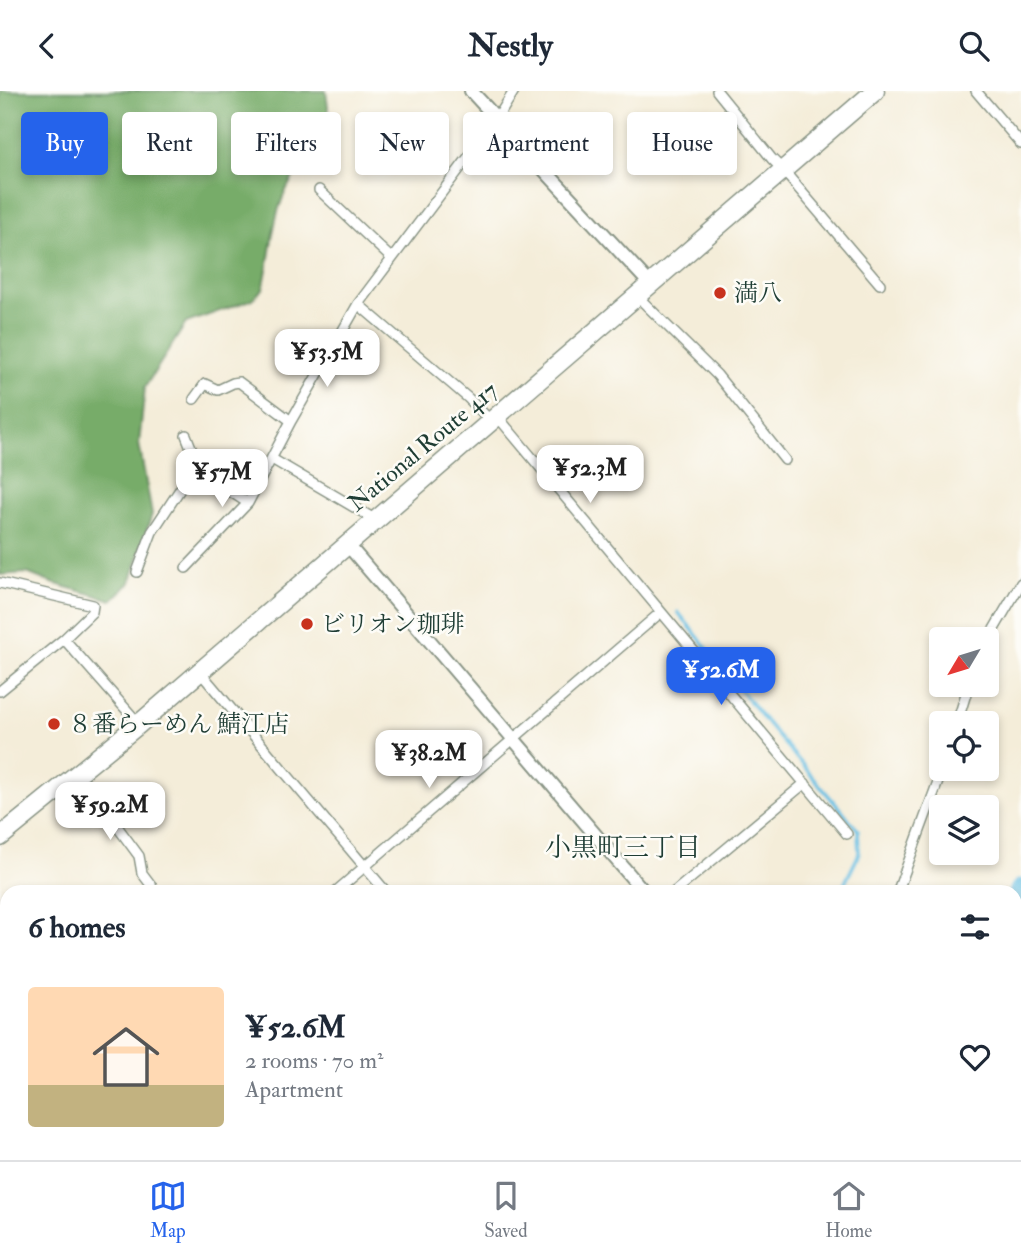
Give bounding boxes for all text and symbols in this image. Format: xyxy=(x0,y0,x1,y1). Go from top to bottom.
text: Nestly xyxy=(468,26,553,66)
icon: back xyxy=(28,27,66,65)
icon: search xyxy=(955,27,993,65)
chip: Buy xyxy=(21,112,108,175)
chip: Rent xyxy=(122,112,217,175)
chip: Filters xyxy=(231,112,341,175)
chip: New xyxy=(355,112,449,175)
chip: Apartment xyxy=(463,112,613,175)
chip: House xyxy=(627,112,737,175)
place label: 満八 xyxy=(734,278,782,309)
marker: 満八 xyxy=(712,285,728,301)
pin: ¥53.5M xyxy=(270,329,384,389)
text: ¥53.5M xyxy=(291,337,363,366)
street label: National Route 417 xyxy=(342,375,504,519)
pin: ¥52.3M xyxy=(533,445,647,505)
pin: ¥57M xyxy=(181,449,263,509)
text: ¥52.3M xyxy=(553,453,627,482)
text: ¥57M xyxy=(192,457,252,486)
place label: ビリオン珈琲 xyxy=(321,609,465,640)
marker: ビリオン珈琲 xyxy=(299,616,315,632)
north arrow xyxy=(929,627,999,697)
map controls xyxy=(929,627,999,865)
pin: ¥52.6M xyxy=(664,647,778,707)
text: ¥52.6M xyxy=(682,655,760,684)
place label: ８番らーめん 鯖江店 xyxy=(68,709,289,740)
button: locate xyxy=(929,711,999,781)
marker: ８番らーめん 鯖江店 xyxy=(46,716,62,732)
pin: ¥38.2M xyxy=(372,731,486,790)
text: ¥38.2M xyxy=(391,738,467,767)
pin: ¥59.2M xyxy=(53,783,167,842)
text: ¥59.2M xyxy=(71,790,149,819)
button: layers xyxy=(929,795,999,865)
district label: 小黒町三丁目 xyxy=(545,832,701,864)
icon: filters xyxy=(956,908,994,946)
text: 6 homes xyxy=(28,909,126,946)
text: ¥52.6M xyxy=(245,1009,346,1046)
icon: home xyxy=(84,1015,168,1099)
icon: heart xyxy=(956,1038,994,1076)
text: 2 rooms · 70 m² xyxy=(245,1046,384,1075)
text: Apartment xyxy=(245,1075,343,1104)
tab: Map xyxy=(149,1177,187,1243)
tab: Saved xyxy=(484,1177,528,1243)
tab: Home xyxy=(825,1177,872,1243)

